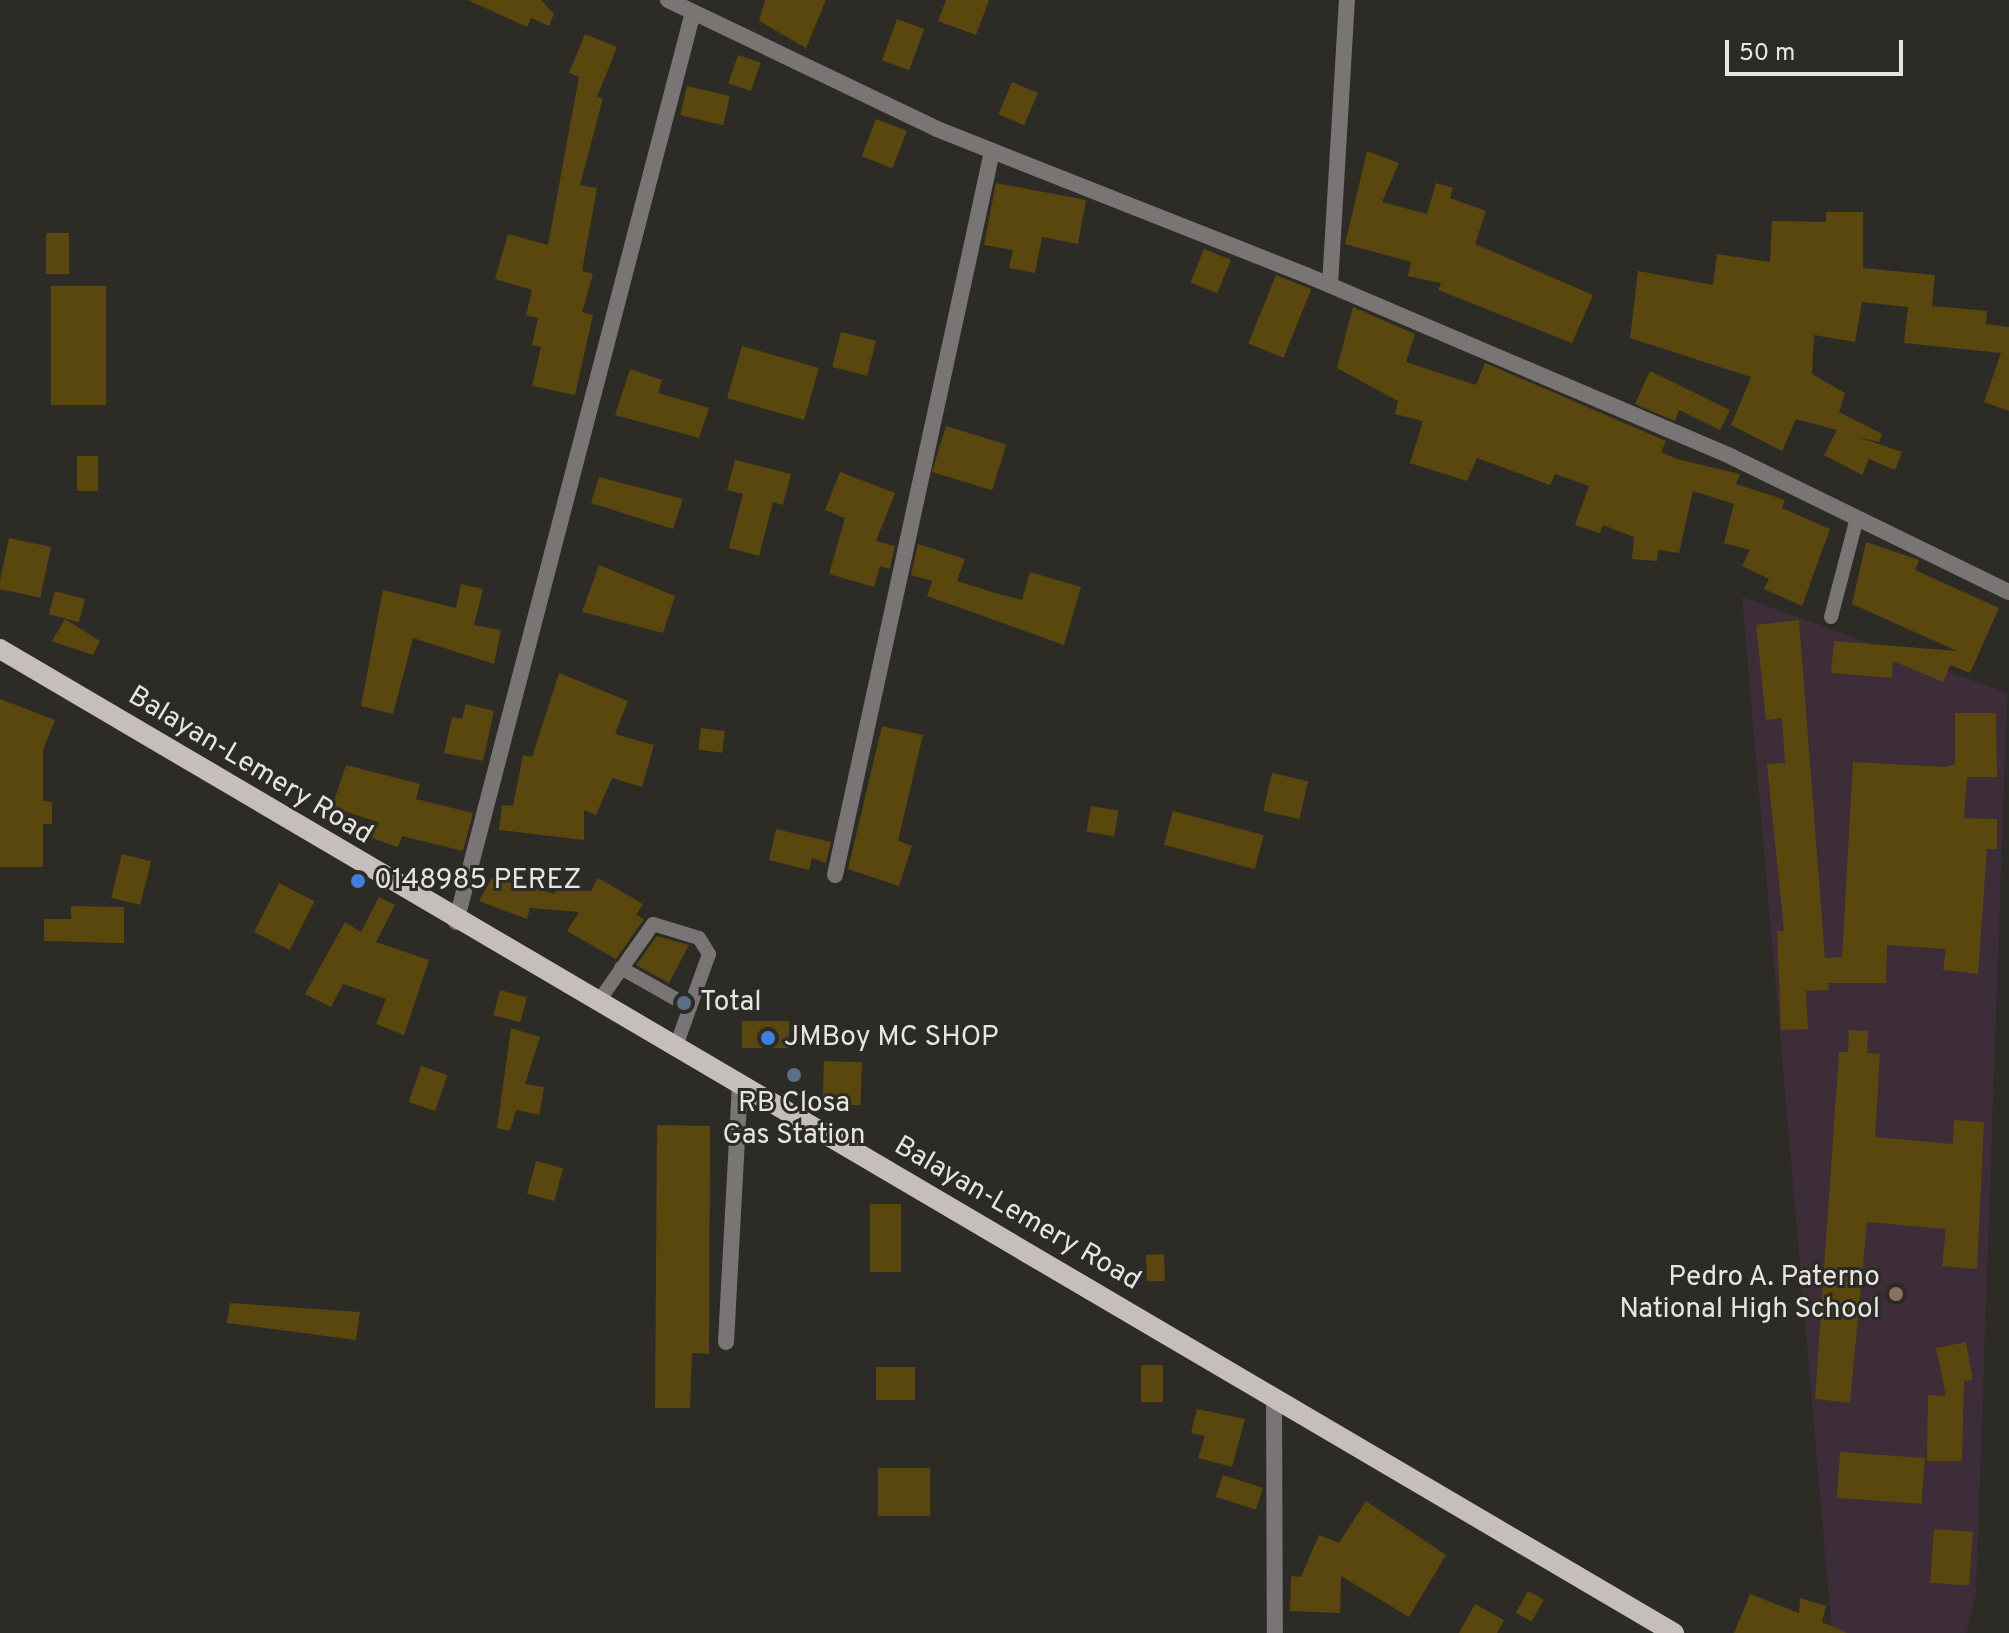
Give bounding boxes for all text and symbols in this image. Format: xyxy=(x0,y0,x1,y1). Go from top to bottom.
scale bar xyxy=(1729,24,1907,74)
text: 50 m xyxy=(1739,39,1795,69)
street label: Balayan-Lemery Road xyxy=(122,680,378,852)
place label: 0148985 PEREZ xyxy=(374,864,581,898)
marker: 0148985 PEREZ xyxy=(349,872,367,890)
place label: Total xyxy=(700,986,762,1020)
marker: Total xyxy=(675,994,693,1012)
place label: JMBoy MC SHOP xyxy=(784,1021,999,1055)
marker: JMBoy MC SHOP xyxy=(759,1029,777,1047)
marker: RB Closa Gas Station xyxy=(785,1066,803,1084)
place label: RB Closa Gas Station xyxy=(722,1087,866,1153)
street label: Balayan-Lemery Road xyxy=(888,1130,1146,1298)
place label: Pedro A. Paterno National High School xyxy=(1619,1261,1880,1327)
marker: Pedro A. Paterno National High School xyxy=(1887,1285,1905,1303)

